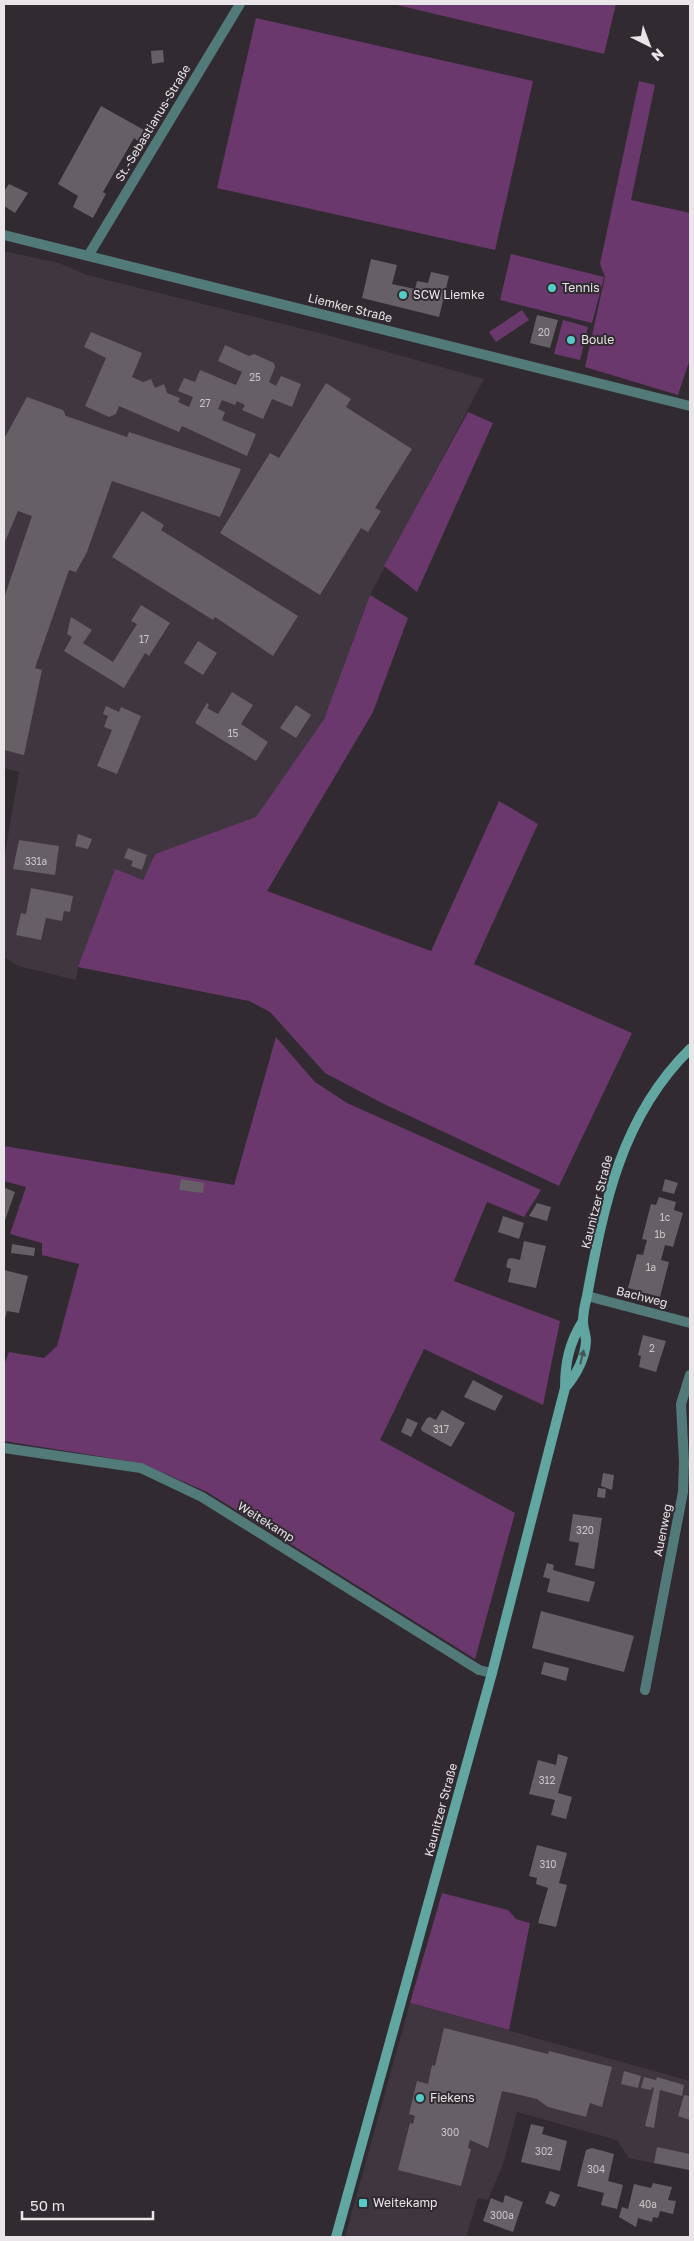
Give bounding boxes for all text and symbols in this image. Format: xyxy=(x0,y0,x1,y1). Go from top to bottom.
north arrow xyxy=(624,20,674,70)
text: N xyxy=(648,45,668,65)
street label: St.-Sebastianus-Straße xyxy=(112,62,193,184)
place label: Tennis xyxy=(562,280,600,295)
marker: Tennis xyxy=(546,282,558,294)
place label: SCW Liemke xyxy=(413,287,484,302)
marker: SCW Liemke xyxy=(397,289,409,301)
street label: Liemker Straße xyxy=(306,290,394,325)
house number: 20 xyxy=(538,326,550,338)
place label: Boule xyxy=(581,332,614,347)
marker: Boule xyxy=(565,334,577,346)
house number: 25 xyxy=(249,371,261,383)
house number: 27 xyxy=(199,397,211,409)
house number: 17 xyxy=(139,633,149,645)
house number: 15 xyxy=(228,727,239,739)
house number: 331a xyxy=(25,855,47,867)
street label: Kaunitzer Straße xyxy=(578,1153,615,1250)
house number: 1c xyxy=(660,1211,671,1223)
house number: 1b xyxy=(655,1228,666,1240)
house number: 1a xyxy=(646,1261,656,1273)
street label: Bachweg xyxy=(615,1283,669,1310)
house number: 2 xyxy=(649,1342,655,1354)
one-way arrow xyxy=(578,1349,586,1365)
house number: 317 xyxy=(433,1423,449,1435)
street label: Weitekamp xyxy=(235,1498,298,1545)
street label: Auenweg xyxy=(650,1502,675,1557)
house number: 320 xyxy=(576,1524,594,1536)
street label: Kaunitzer Straße xyxy=(421,1761,460,1858)
house number: 312 xyxy=(539,1774,555,1786)
house number: 310 xyxy=(540,1858,556,1870)
place label: Fiekens xyxy=(430,2090,475,2105)
marker: Fiekens xyxy=(414,2092,426,2104)
house number: 300 xyxy=(441,2126,459,2138)
house number: 302 xyxy=(535,2145,553,2157)
house number: 304 xyxy=(587,2163,605,2175)
scale bar xyxy=(22,2188,154,2220)
place label: Weitekamp xyxy=(373,2195,437,2210)
text: 50 m xyxy=(30,2196,65,2214)
marker: Weitekamp xyxy=(357,2197,369,2209)
house number: 40a xyxy=(639,2198,657,2210)
house number: 300a xyxy=(490,2209,514,2221)

